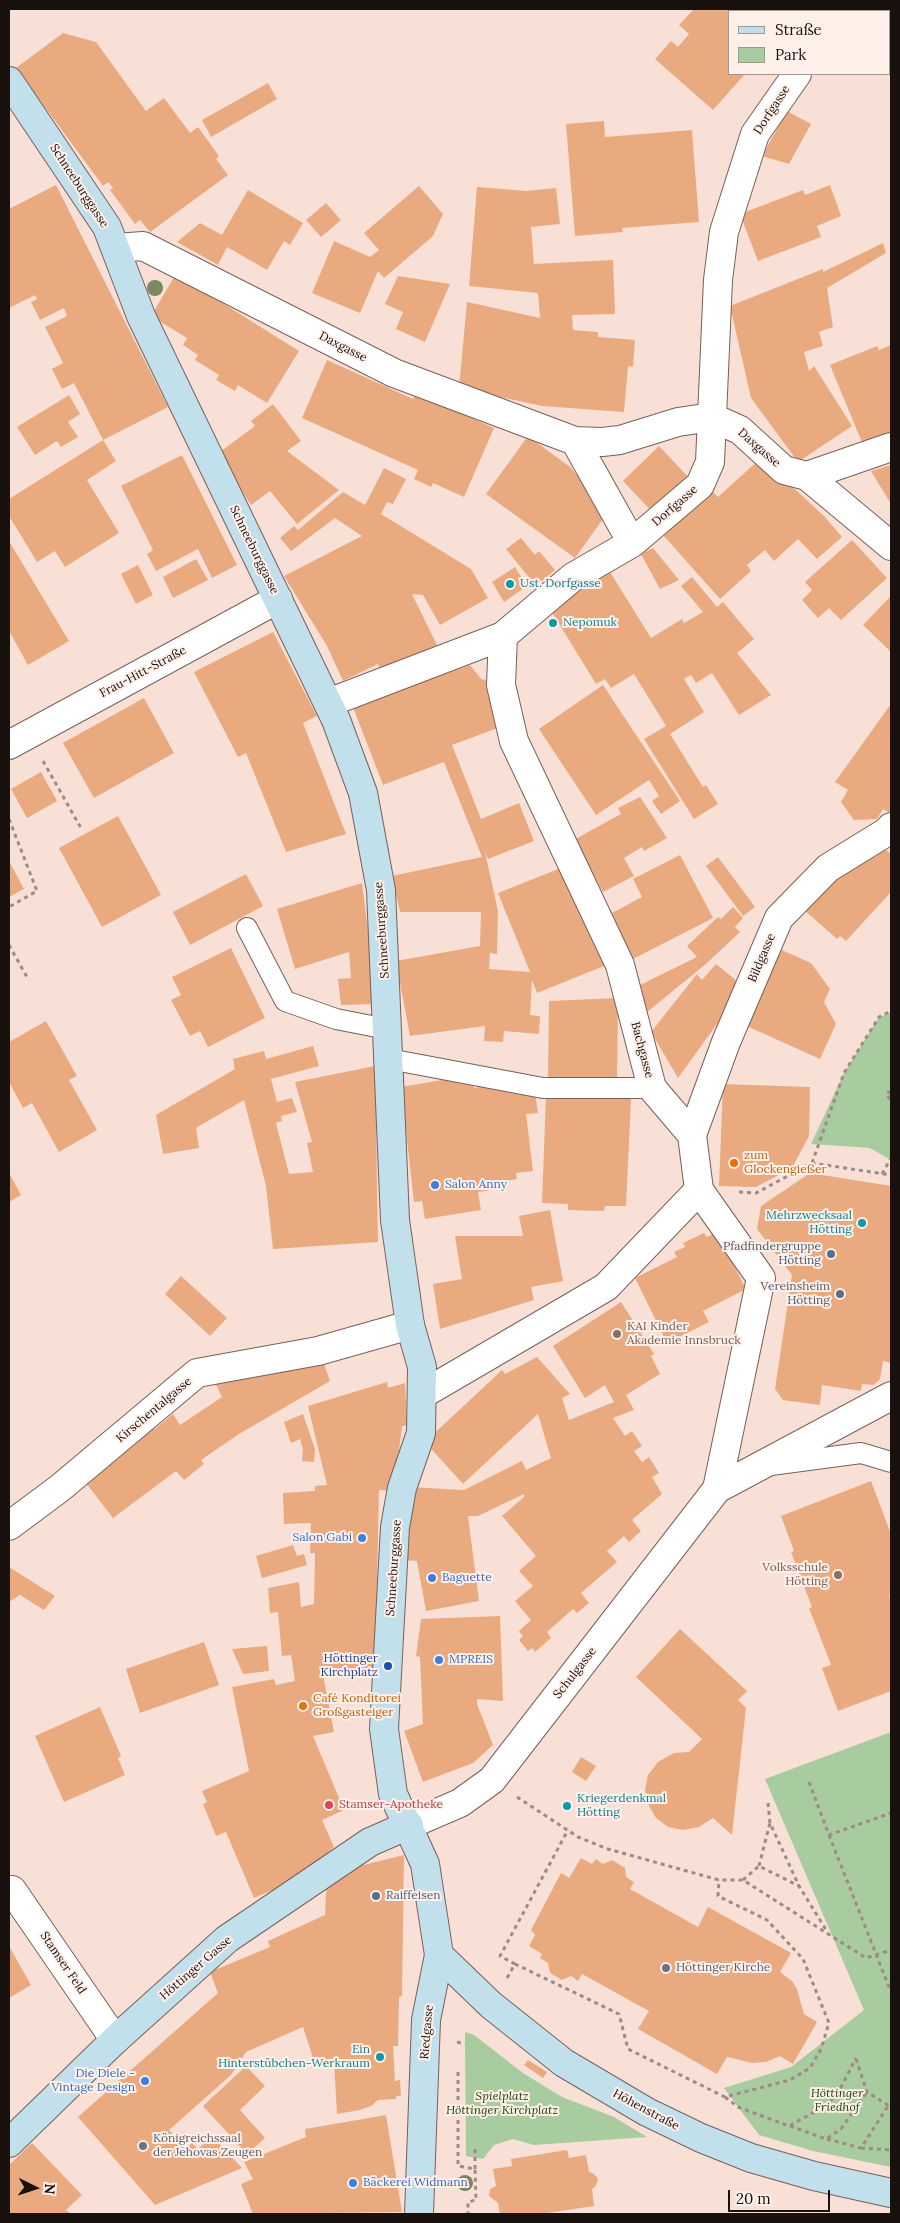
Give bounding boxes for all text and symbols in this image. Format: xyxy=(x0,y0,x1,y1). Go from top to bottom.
legend xyxy=(728,10,890,75)
text: Straße xyxy=(775,20,822,39)
text: Park xyxy=(775,45,806,64)
street label: Dorfgasse xyxy=(751,83,793,137)
street label: Schneeburggasse xyxy=(47,141,111,231)
street label: Daxgasse xyxy=(317,329,369,365)
street label: Daxgasse xyxy=(735,426,783,470)
street label: Dorfgasse xyxy=(649,482,701,530)
street label: Schneeburggasse xyxy=(226,503,282,597)
place label: Ust. Dorfgasse xyxy=(520,577,601,591)
marker: Ust. Dorfgasse xyxy=(504,578,516,590)
place label: Nepomuk xyxy=(563,616,617,630)
marker: Nepomuk xyxy=(547,617,559,629)
street label: Frau-Hitt-Straße xyxy=(97,643,189,701)
street label: Schneeburggasse xyxy=(371,881,393,979)
street label: Bildgasse xyxy=(745,931,779,985)
street label: Bachgasse xyxy=(628,1020,656,1080)
place label: zum Glockengießer xyxy=(744,1149,827,1177)
marker: zum Glockengießer xyxy=(728,1157,740,1169)
place label: Salon Anny xyxy=(445,1178,507,1192)
marker: Salon Anny xyxy=(429,1179,441,1191)
place label: Mehrzwecksaal Hötting xyxy=(766,1209,852,1237)
marker: Mehrzwecksaal Hötting xyxy=(856,1217,868,1229)
place label: Pfadfindergruppe Hötting xyxy=(723,1240,821,1268)
marker: Pfadfindergruppe Hötting xyxy=(825,1248,837,1260)
place label: Vereinsheim Hötting xyxy=(761,1280,830,1308)
marker: Vereinsheim Hötting xyxy=(834,1288,846,1300)
place label: KAI Kinder Akademie Innsbruck xyxy=(627,1320,741,1348)
marker: KAI Kinder Akademie Innsbruck xyxy=(611,1328,623,1340)
street label: Kirschentalgasse xyxy=(113,1374,195,1446)
street label: Schneeburggasse xyxy=(383,1519,405,1617)
place label: Salon Gabi xyxy=(293,1531,352,1545)
marker: Salon Gabi xyxy=(356,1532,368,1544)
place label: Volksschule Hötting xyxy=(762,1561,828,1589)
marker: Volksschule Hötting xyxy=(832,1569,844,1581)
place label: Baguette xyxy=(442,1571,492,1585)
marker: Baguette xyxy=(426,1572,438,1584)
street label: Schulgasse xyxy=(550,1644,600,1702)
place label: Höttinger Kirchplatz xyxy=(320,1652,378,1680)
place label: MPREIS xyxy=(449,1653,493,1667)
marker: MPREIS xyxy=(433,1654,445,1666)
marker: Höttinger Kirchplatz xyxy=(382,1660,394,1672)
place label: Café Konditorei Großgasteiger xyxy=(313,1692,401,1720)
marker: Café Konditorei Großgasteiger xyxy=(297,1700,309,1712)
place label: Kriegerdenkmal Hötting xyxy=(577,1792,666,1820)
place label: Stamser-Apotheke xyxy=(339,1798,443,1812)
marker: Stamser-Apotheke xyxy=(323,1799,335,1811)
marker: Kriegerdenkmal Hötting xyxy=(561,1800,573,1812)
place label: Raiffeisen xyxy=(386,1889,440,1903)
marker: Raiffeisen xyxy=(370,1890,382,1902)
street label: Stamser Feld xyxy=(37,1929,89,1997)
street label: Höttinger Gasse xyxy=(157,1933,235,2003)
place label: Höttinger Kirche xyxy=(676,1961,770,1975)
marker: Höttinger Kirche xyxy=(660,1962,672,1974)
street label: Riedgasse xyxy=(417,2004,437,2060)
place label: Ein Hinterstübchen-Werkraum xyxy=(218,2043,370,2071)
marker: Ein Hinterstübchen-Werkraum xyxy=(374,2051,386,2063)
place label: Die Diele - Vintage Design xyxy=(51,2067,135,2095)
marker: Die Diele - Vintage Design xyxy=(139,2075,151,2087)
street label: Höhenstraße xyxy=(610,2086,682,2134)
park label: Höttinger Friedhof xyxy=(811,2087,863,2115)
park label: Spielplatz Höttinger Kirchplatz xyxy=(446,2090,558,2118)
place label: Königreichssaal der Jehovas Zeugen xyxy=(153,2132,262,2160)
marker: Königreichssaal der Jehovas Zeugen xyxy=(137,2140,149,2152)
north arrow xyxy=(10,2163,60,2213)
place label: Bäckerei Widmann xyxy=(363,2176,468,2190)
marker: Bäckerei Widmann xyxy=(347,2177,359,2189)
scale bar xyxy=(730,2180,832,2212)
text: N xyxy=(41,2183,59,2195)
text: 20 m xyxy=(736,2189,771,2208)

